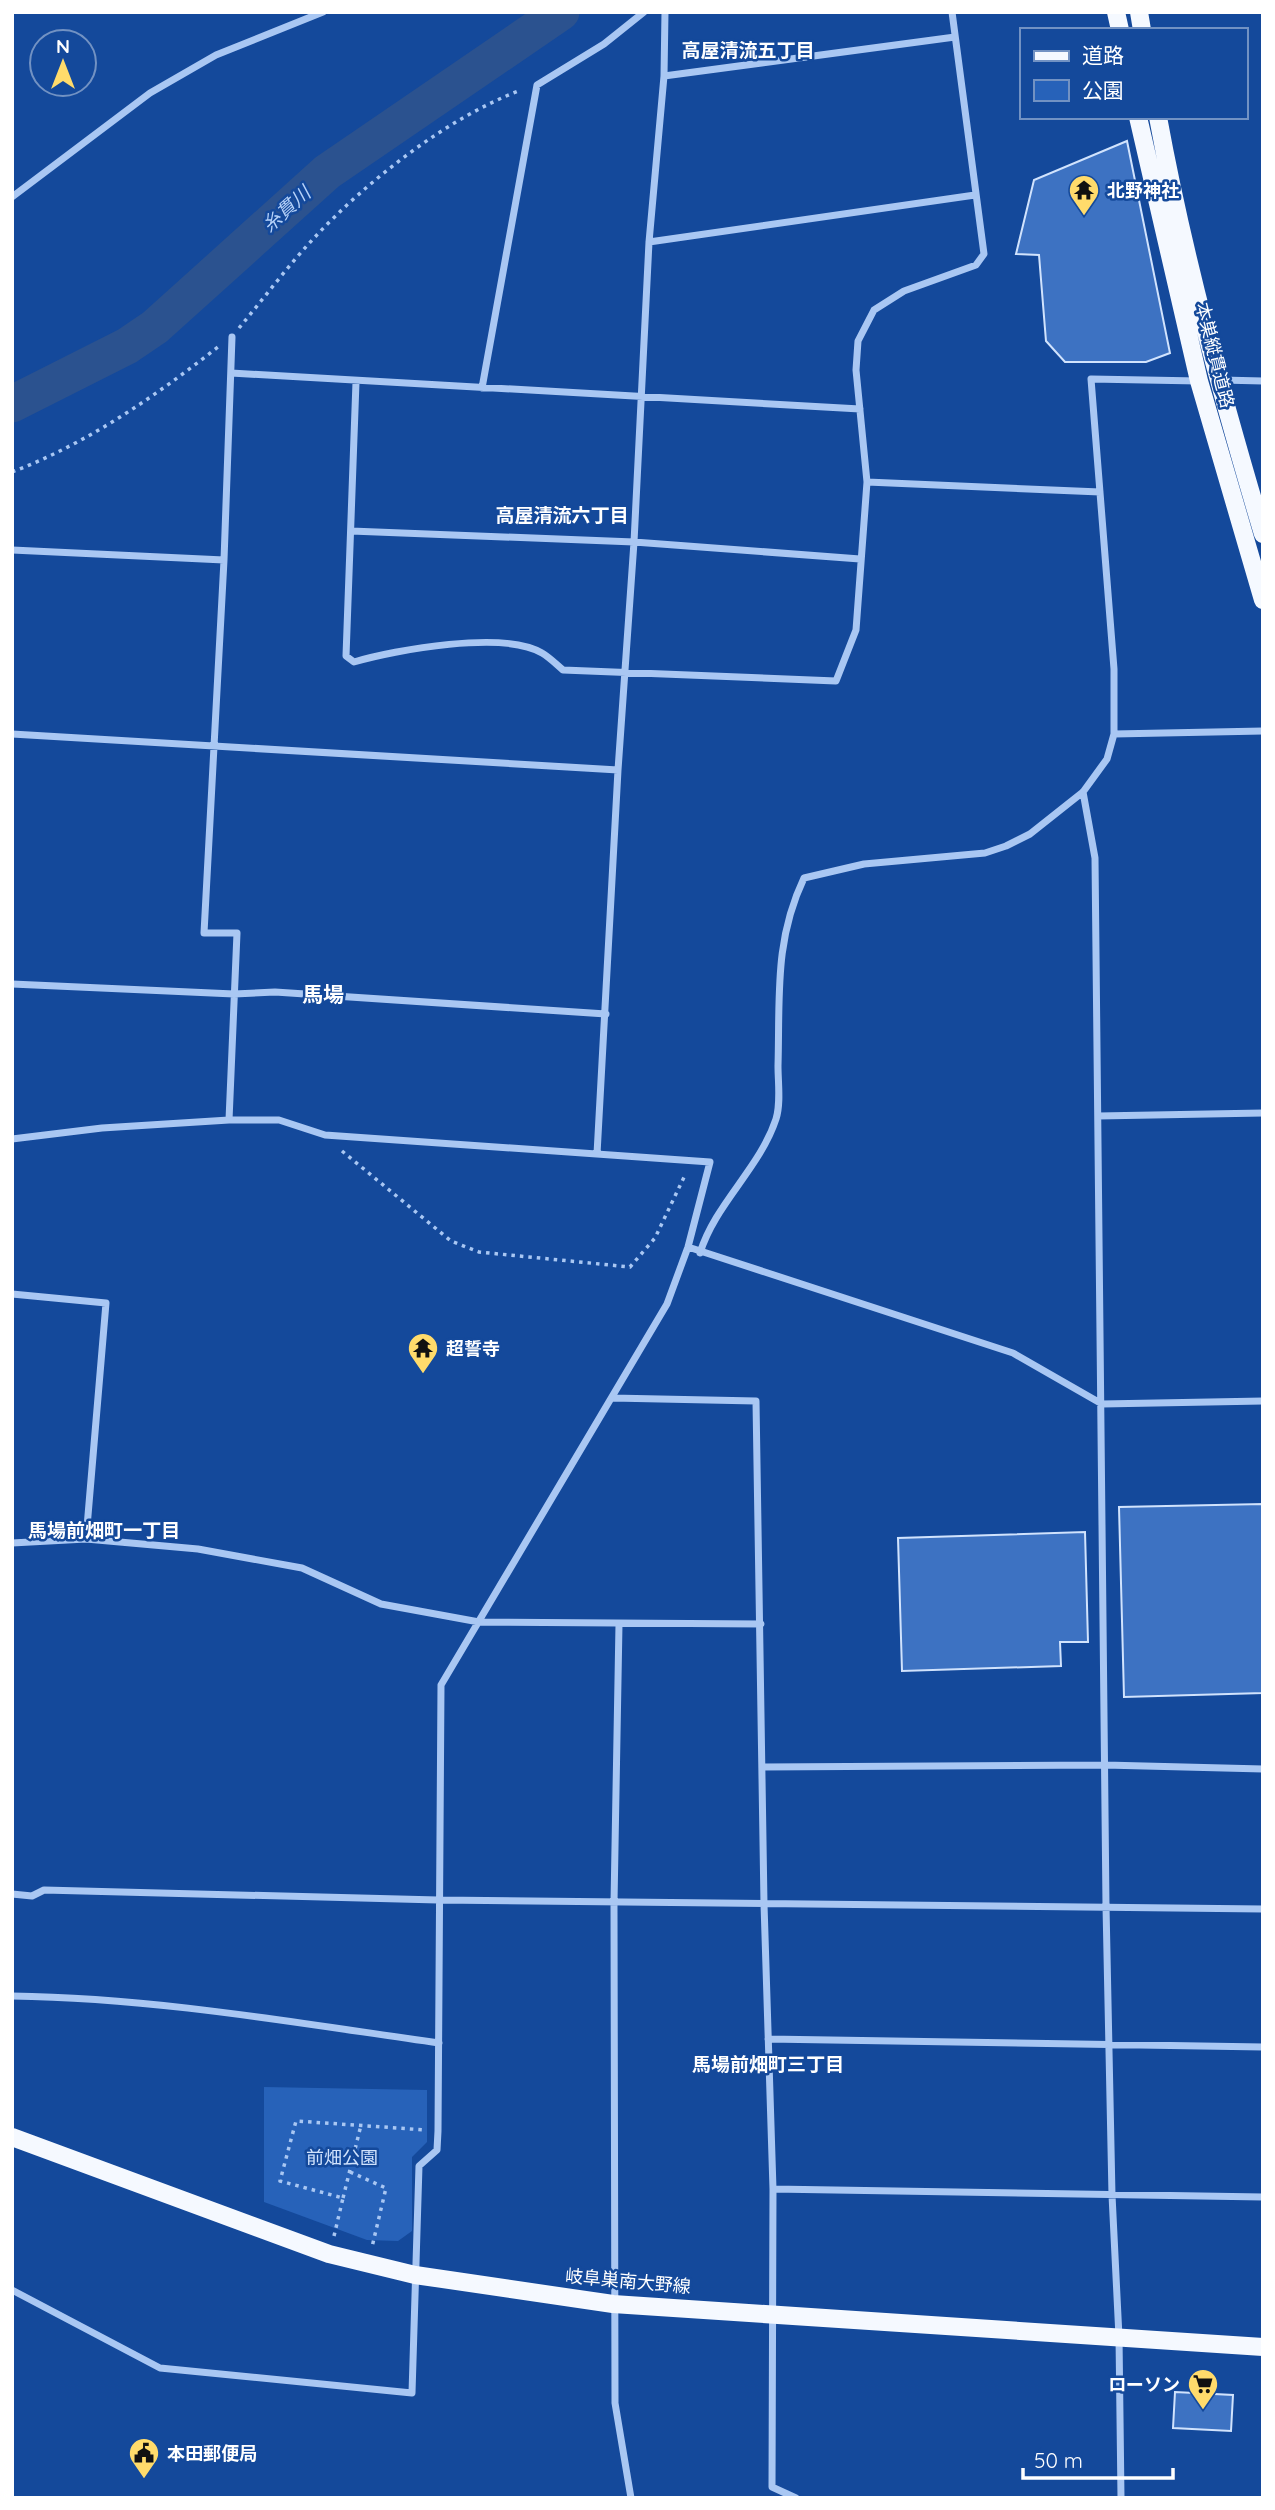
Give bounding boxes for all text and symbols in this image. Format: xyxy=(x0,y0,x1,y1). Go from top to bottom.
north arrow xyxy=(28,28,98,98)
legend xyxy=(1020,28,1247,119)
text: N xyxy=(56,34,70,58)
district label: 高屋清流五丁目 xyxy=(681,38,815,62)
text: 道路 xyxy=(1082,42,1124,68)
text: 公園 xyxy=(1082,77,1124,103)
temple icon: 北野神社 xyxy=(1067,173,1101,217)
place label: 北野神社 xyxy=(1107,179,1179,202)
water label: 糸貫川 xyxy=(257,180,317,237)
street label: 本巣縦貫道路 xyxy=(1191,300,1239,410)
district label: 高屋清流六丁目 xyxy=(495,503,629,527)
district label: 馬場 xyxy=(302,981,344,1007)
temple icon: 超誓寺 xyxy=(406,1331,440,1375)
place label: 超誓寺 xyxy=(446,1337,500,1360)
district label: 馬場前畑町一丁目 xyxy=(28,1518,180,1542)
district label: 馬場前畑町三丁目 xyxy=(692,2052,844,2076)
park label: 前畑公園 xyxy=(306,2146,378,2169)
street label: 岐阜巣南大野線 xyxy=(564,2264,692,2298)
supermarket icon: ローソン xyxy=(1186,2367,1220,2411)
place label: ローソン xyxy=(1108,2373,1180,2396)
public building icon: 本田郵便局 xyxy=(127,2436,161,2480)
scale bar xyxy=(1023,2436,1174,2480)
place label: 本田郵便局 xyxy=(167,2442,257,2465)
text: 50 m xyxy=(1034,2447,1083,2473)

